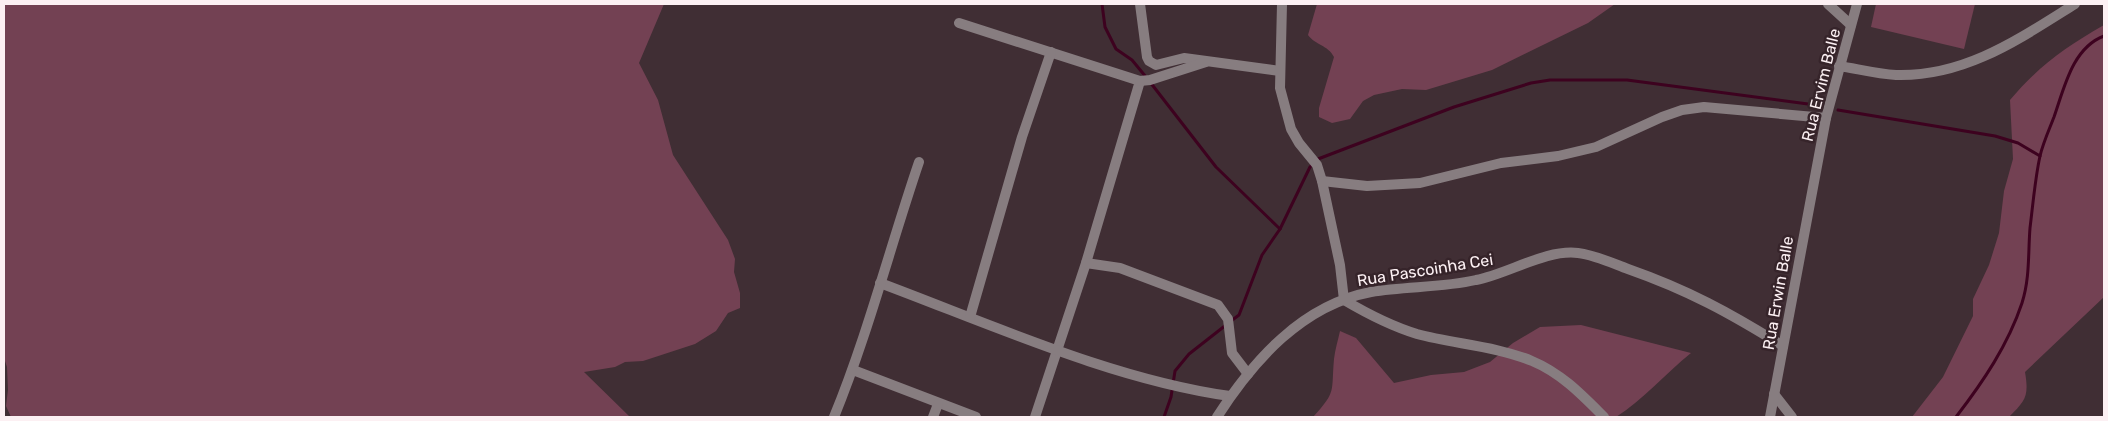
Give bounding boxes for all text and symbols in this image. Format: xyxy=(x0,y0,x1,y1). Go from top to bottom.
street label: Rua Ervim Balle xyxy=(1798,26,1844,143)
street label: Rua Erwin Balle xyxy=(1759,235,1797,351)
street label: Rua Pascoinha Cei xyxy=(1356,250,1494,290)

